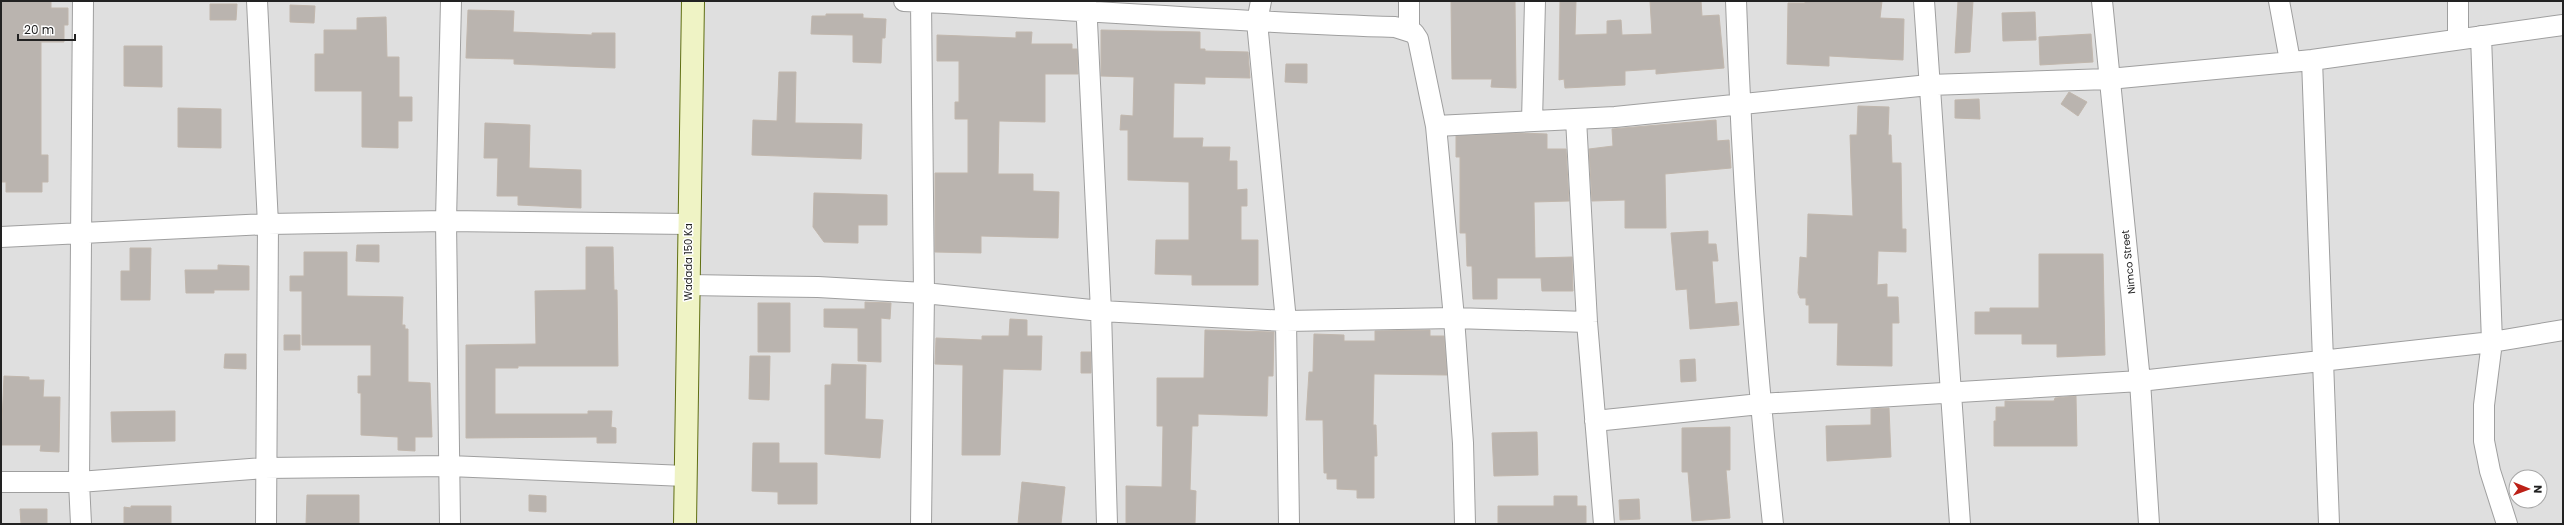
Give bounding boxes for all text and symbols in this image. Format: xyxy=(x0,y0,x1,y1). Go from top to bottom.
scale bar xyxy=(18,16,75,42)
text: 20 m xyxy=(24,21,54,38)
street label: Wadada 150 Ka xyxy=(681,223,696,301)
street label: Nimco Street xyxy=(2118,229,2139,295)
north arrow xyxy=(2508,469,2548,509)
text: N xyxy=(2530,485,2546,493)

